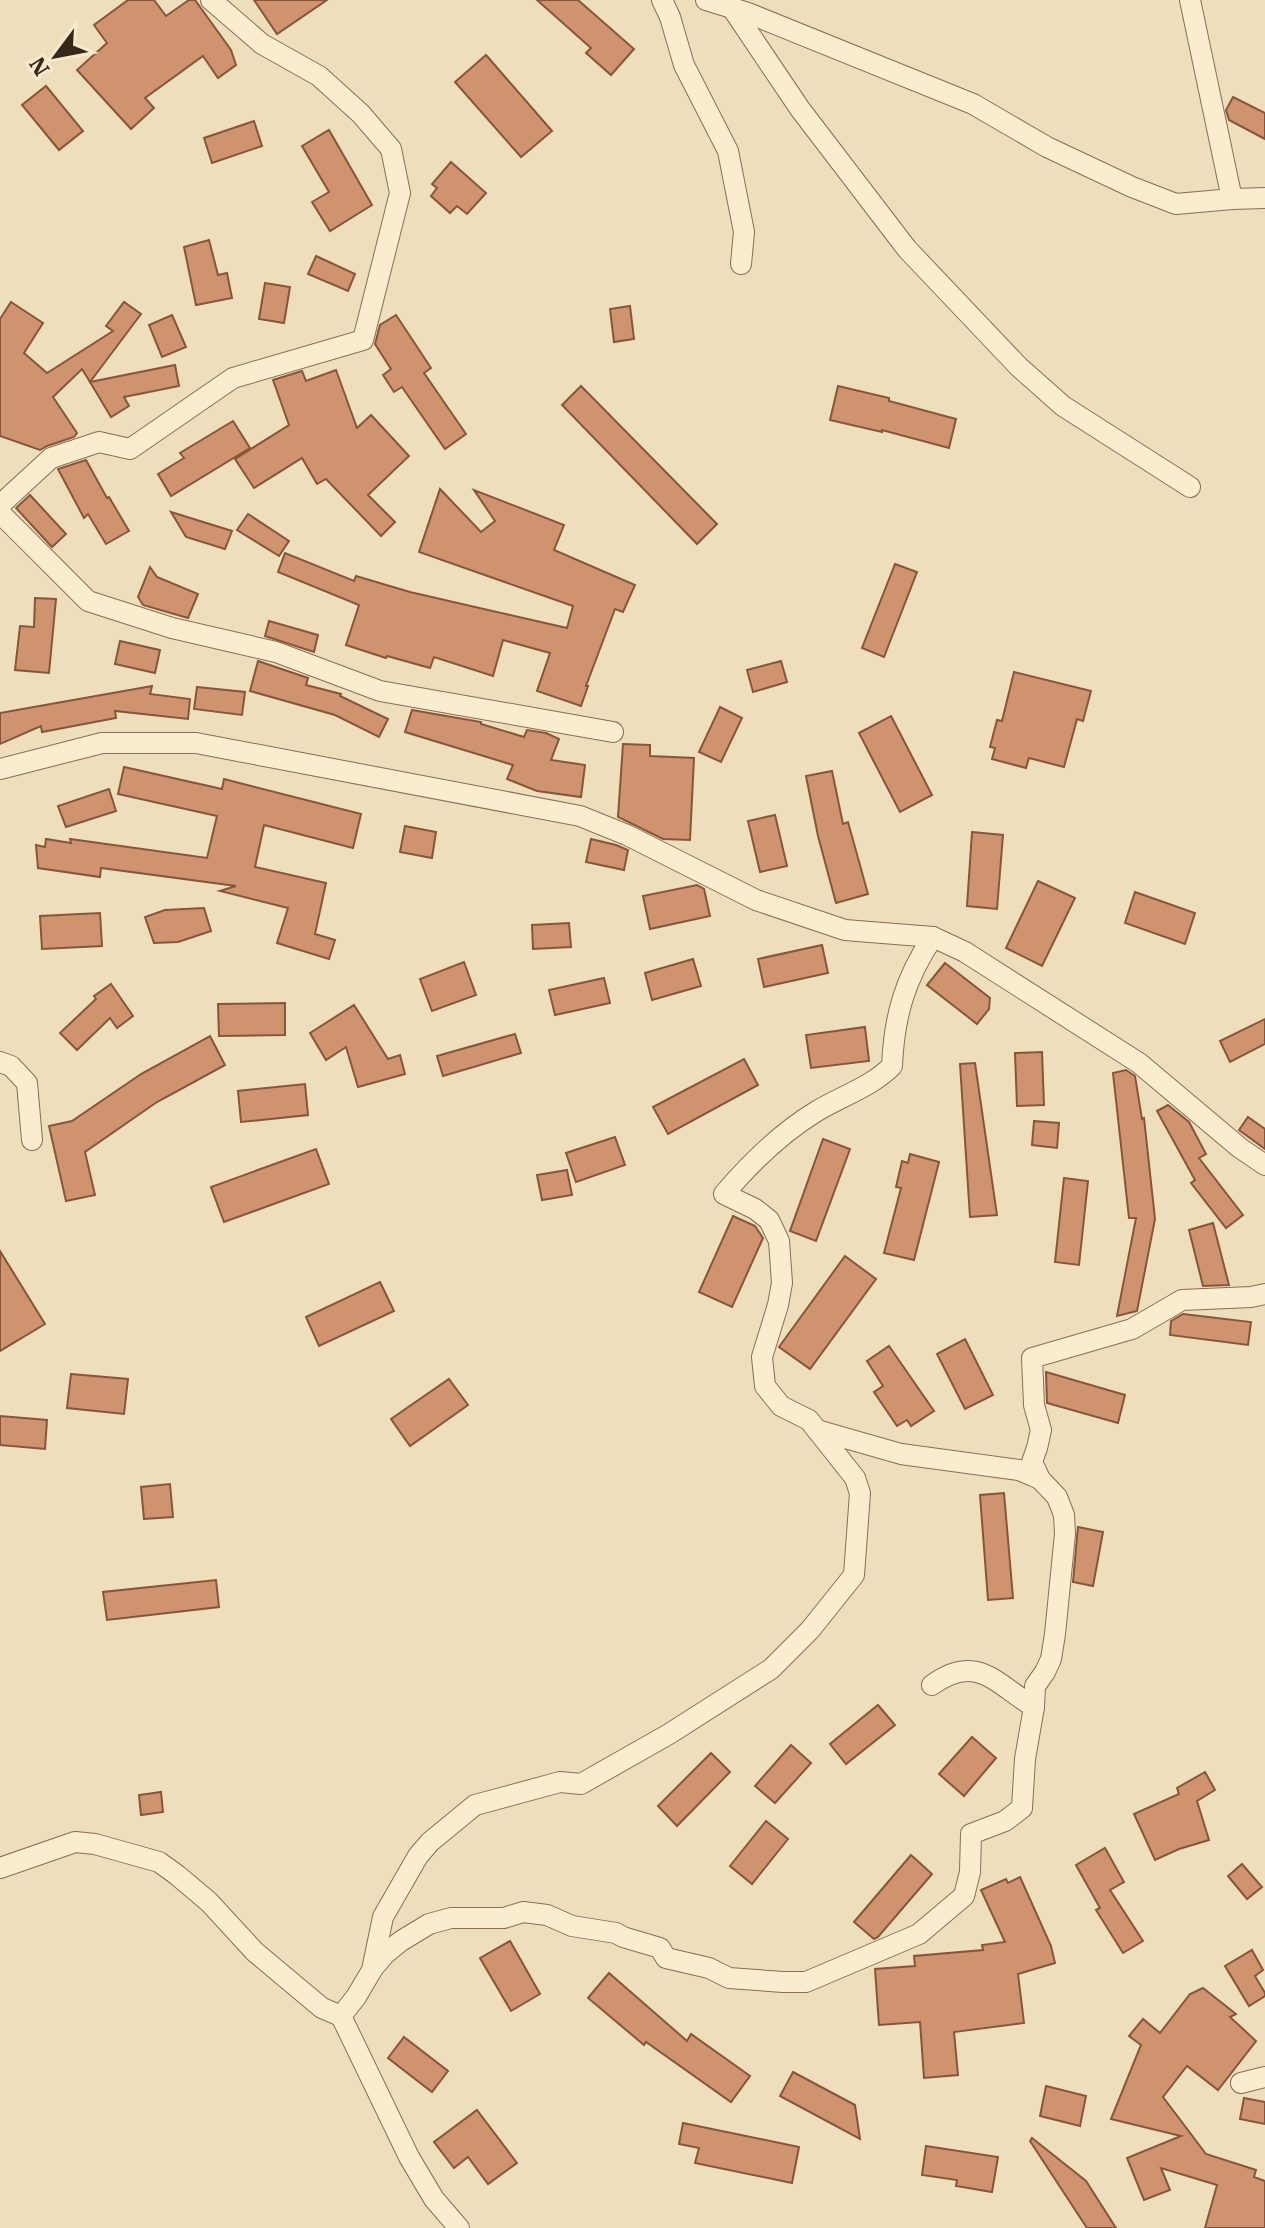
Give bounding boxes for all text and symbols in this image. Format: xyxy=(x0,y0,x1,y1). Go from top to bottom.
north arrow xyxy=(16,16,96,96)
text: N xyxy=(22,52,56,82)

